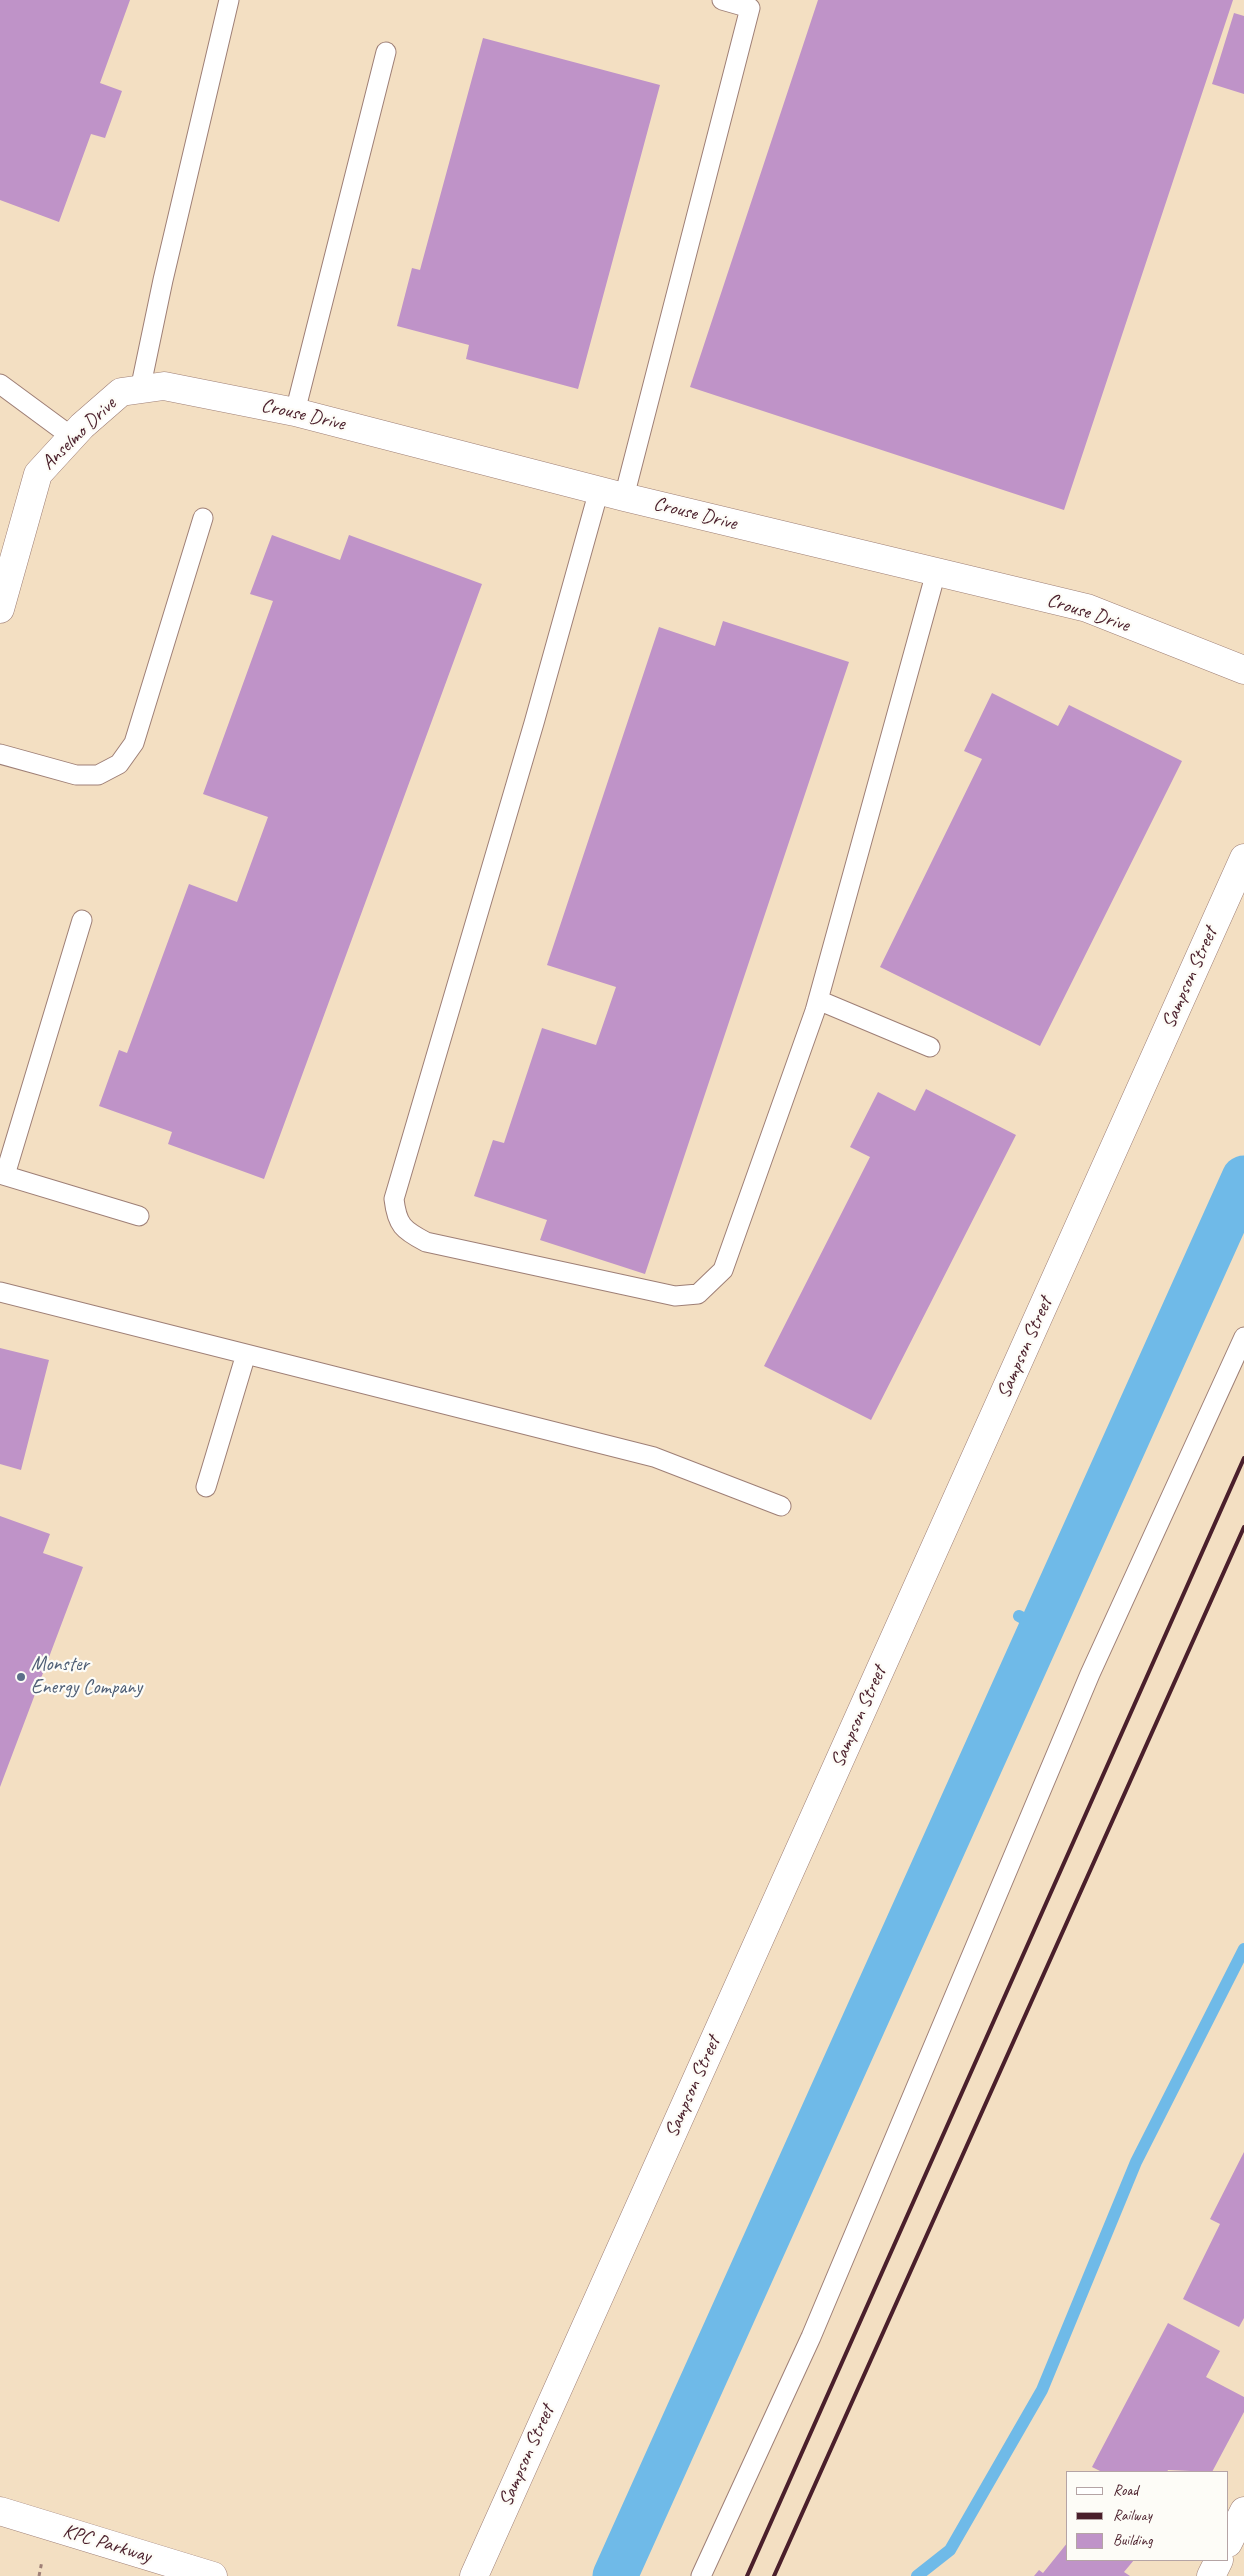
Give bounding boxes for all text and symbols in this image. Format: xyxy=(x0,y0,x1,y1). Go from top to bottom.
street label: Anselmo Drive xyxy=(37,393,121,475)
street label: Crouse Drive xyxy=(259,394,347,436)
street label: Crouse Drive xyxy=(651,492,739,536)
street label: Crouse Drive xyxy=(1044,588,1132,638)
street label: Sampson Street xyxy=(1157,924,1223,1032)
street label: Sampson Street xyxy=(992,1294,1058,1402)
place label: Monster Energy Company xyxy=(31,1653,142,1700)
street label: Sampson Street xyxy=(826,1663,892,1771)
marker: Monster Energy Company xyxy=(15,1671,27,1683)
street label: Sampson Street xyxy=(660,2033,726,2141)
street label: Sampson Street xyxy=(494,2402,560,2510)
legend xyxy=(1066,2471,1229,2561)
text: Road xyxy=(1113,2481,1138,2500)
text: Railway xyxy=(1113,2506,1152,2525)
street label: KPC Parkway xyxy=(60,2519,154,2569)
text: Building xyxy=(1113,2531,1152,2550)

